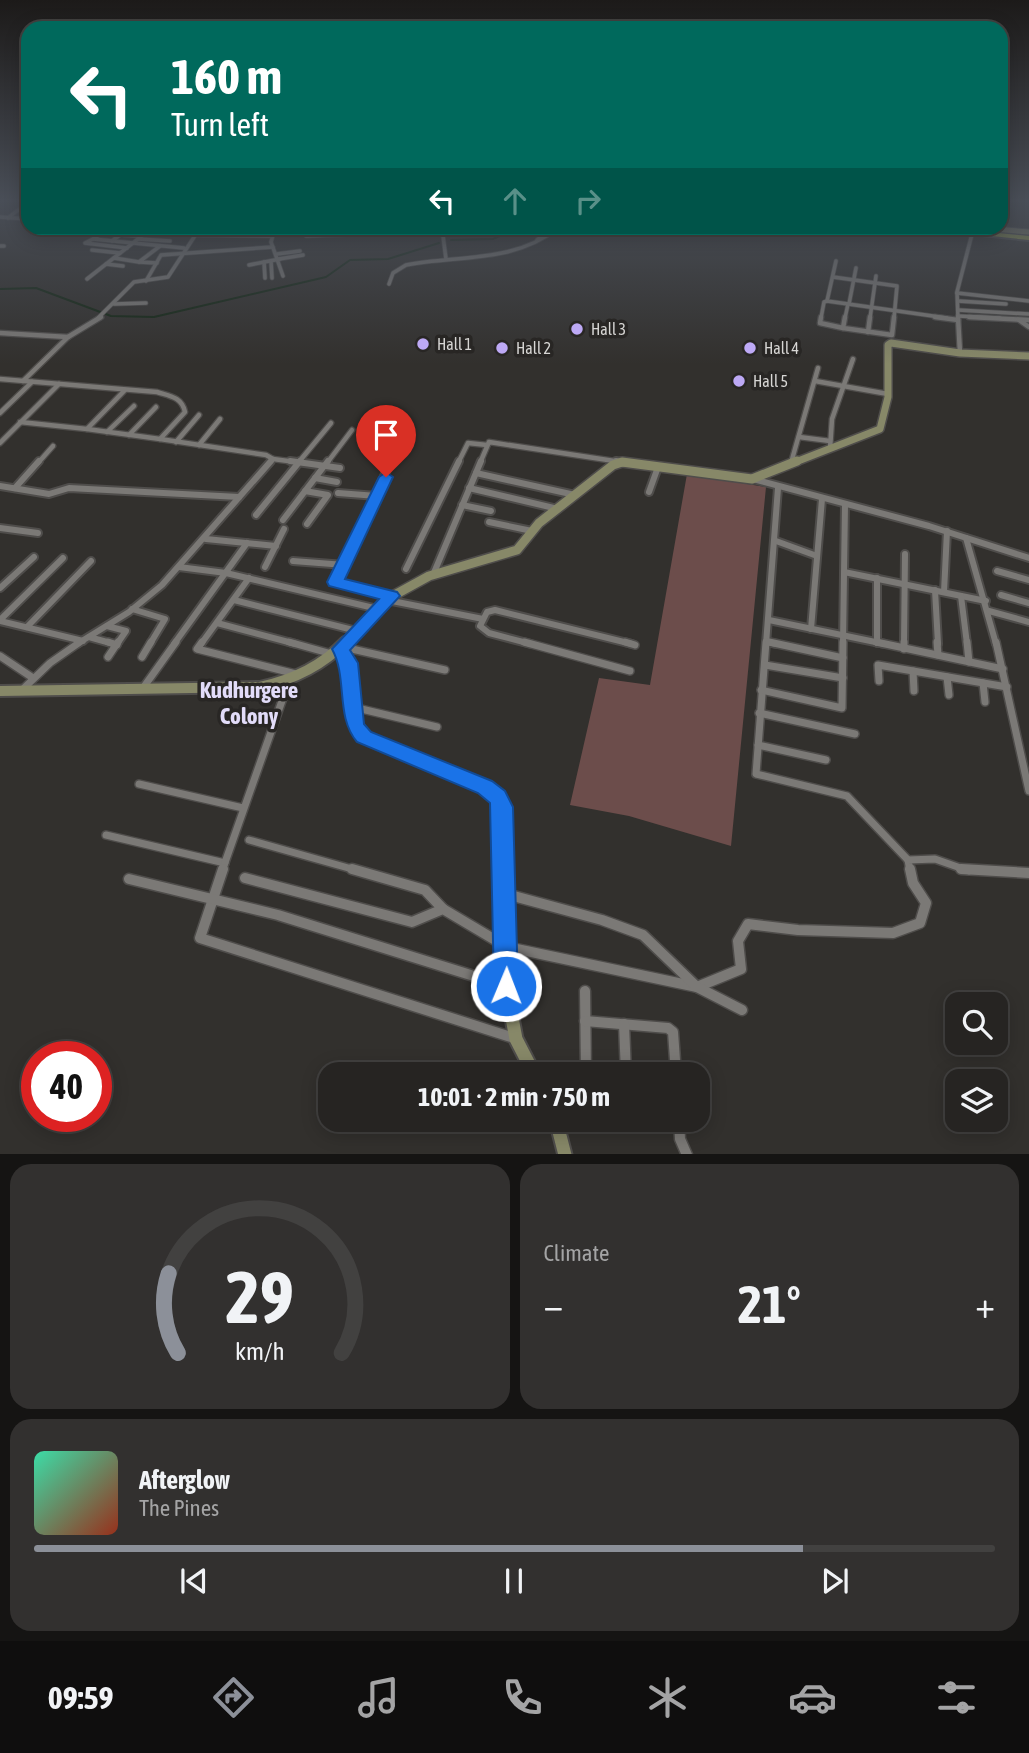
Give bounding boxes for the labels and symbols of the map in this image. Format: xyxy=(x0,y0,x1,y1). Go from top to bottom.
place label: Hall 3 xyxy=(591,320,626,338)
marker: Hall 3 xyxy=(569,321,585,337)
place label: Hall 1 xyxy=(437,335,472,353)
marker: Hall 1 xyxy=(415,336,431,352)
place label: Hall 2 xyxy=(516,339,551,357)
place label: Hall 4 xyxy=(764,339,799,357)
marker: Hall 2 xyxy=(494,340,510,356)
marker: Hall 4 xyxy=(742,340,758,356)
place label: Hall 5 xyxy=(753,372,788,390)
marker: Hall 5 xyxy=(731,373,747,389)
pin xyxy=(356,405,416,477)
district label: Kudhurgere Colony xyxy=(200,677,298,729)
position arrow xyxy=(469,949,543,1023)
speed limit sign: 40 xyxy=(21,1041,112,1132)

